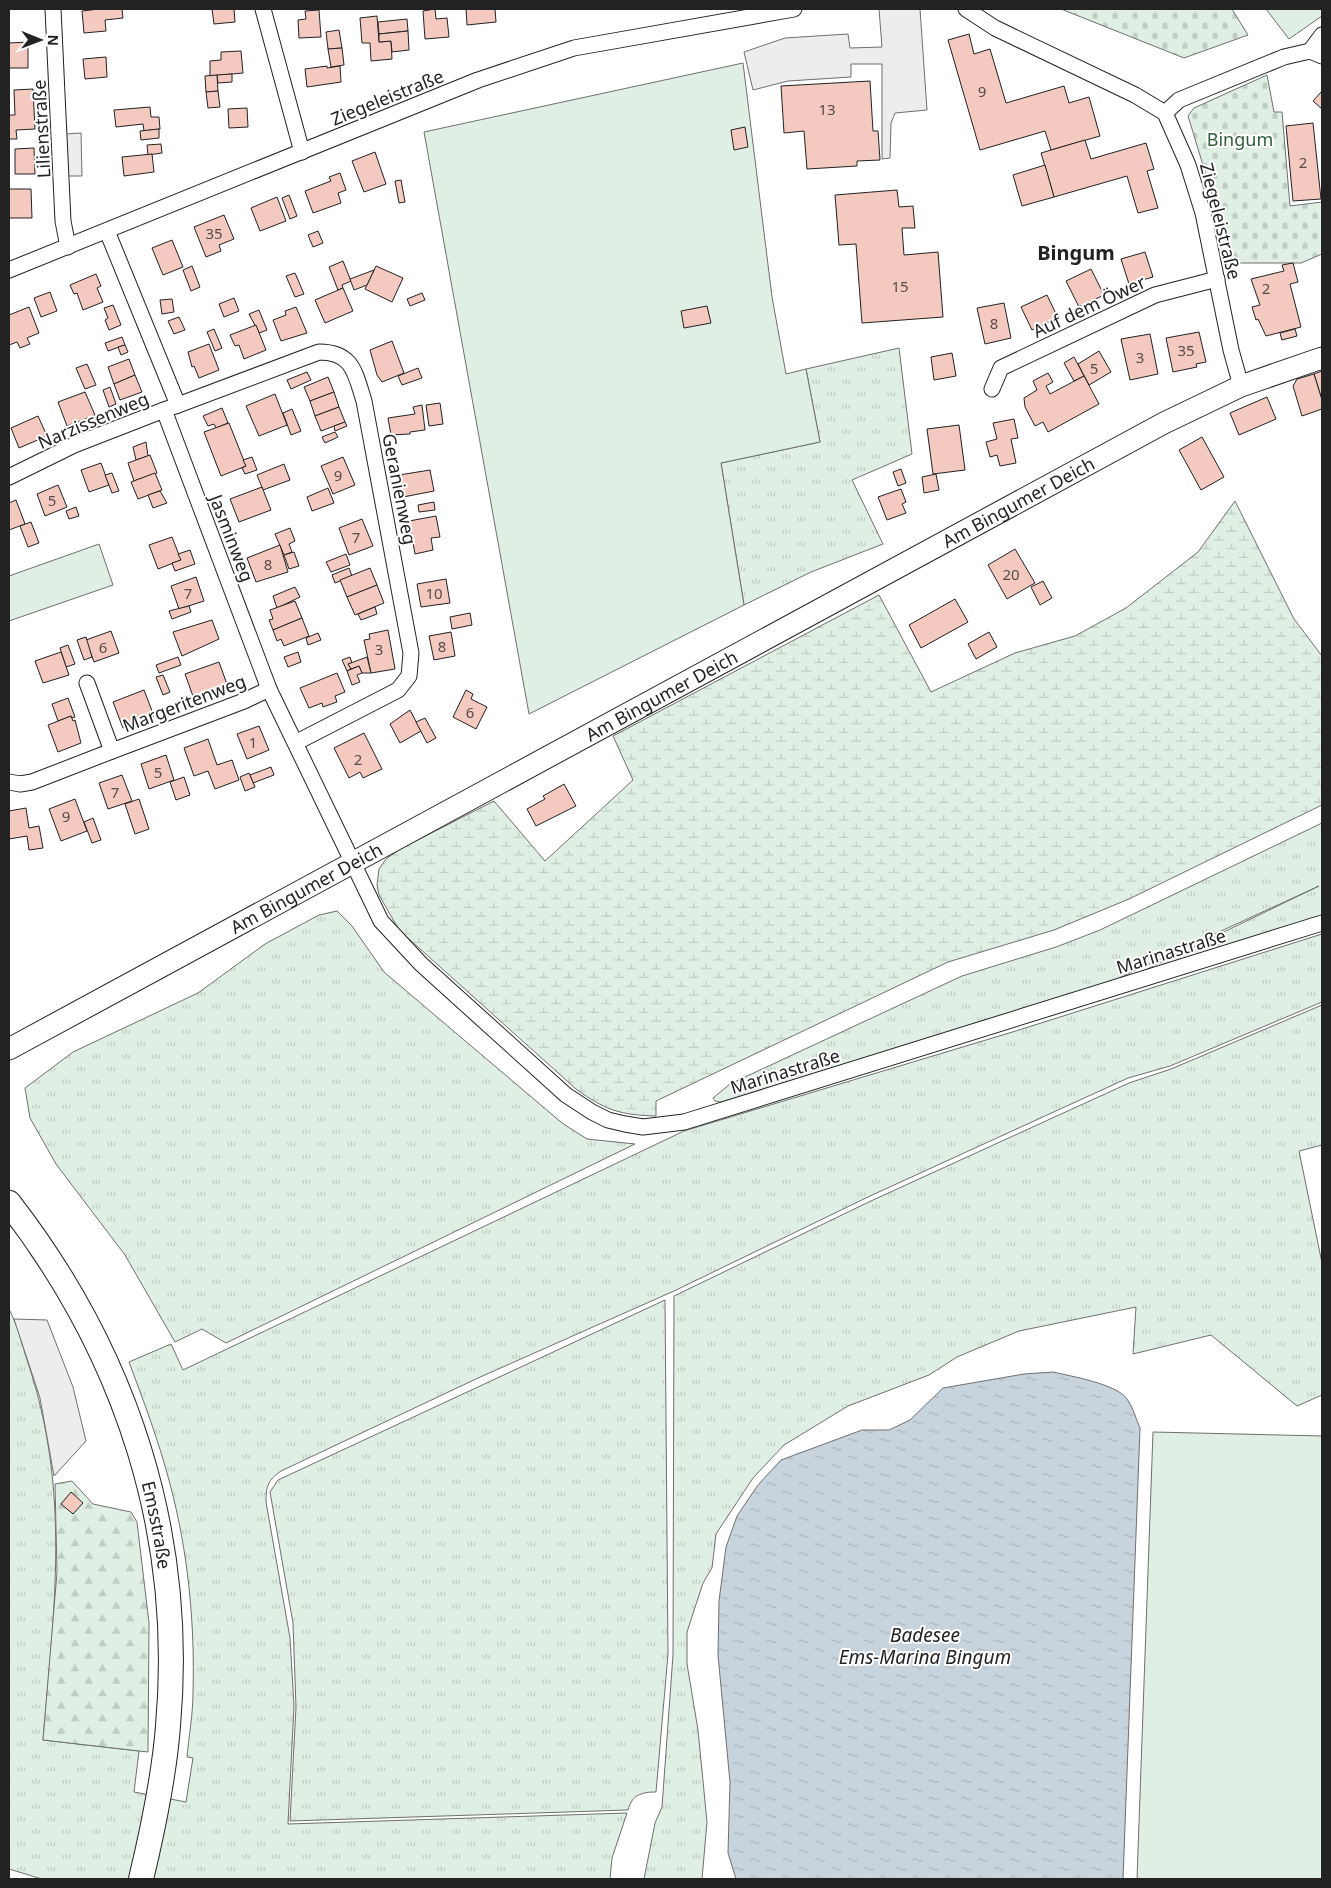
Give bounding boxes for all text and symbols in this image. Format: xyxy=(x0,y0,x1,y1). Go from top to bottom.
north arrow xyxy=(15,15,65,65)
text: N xyxy=(44,34,63,46)
street label: Ziegeleistraße xyxy=(327,63,447,131)
street label: Lilienstraße xyxy=(26,79,56,179)
house number: 9 xyxy=(978,81,986,101)
house number: 13 xyxy=(818,99,836,119)
park label: Bingum xyxy=(1207,127,1273,151)
house number: 2 xyxy=(1299,152,1307,172)
street label: Ziegeleistraße xyxy=(1195,160,1247,282)
house number: 35 xyxy=(205,223,223,243)
district label: Bingum xyxy=(1037,239,1115,266)
street label: Auf dem Öwer xyxy=(1029,269,1150,343)
house number: 15 xyxy=(891,276,909,296)
house number: 2 xyxy=(1262,278,1270,298)
house number: 8 xyxy=(990,313,998,333)
house number: 35 xyxy=(1177,340,1195,360)
house number: 3 xyxy=(1136,347,1144,367)
house number: 5 xyxy=(1090,358,1098,378)
street label: Narzissenweg xyxy=(34,386,152,454)
street label: Geranienweg xyxy=(377,431,423,547)
street label: Am Bingumer Deich xyxy=(938,451,1099,553)
house number: 9 xyxy=(334,465,342,485)
street label: Jasminweg xyxy=(204,489,260,585)
house number: 5 xyxy=(48,490,56,510)
house number: 7 xyxy=(352,527,360,547)
house number: 8 xyxy=(264,554,272,574)
house number: 20 xyxy=(1002,564,1020,584)
house number: 7 xyxy=(184,583,192,603)
house number: 10 xyxy=(425,583,443,603)
house number: 8 xyxy=(438,636,446,656)
house number: 6 xyxy=(99,637,107,657)
house number: 3 xyxy=(375,639,383,659)
street label: Am Bingumer Deich xyxy=(581,644,742,746)
street label: Margeritenweg xyxy=(119,668,249,738)
house number: 6 xyxy=(466,702,474,722)
house number: 1 xyxy=(249,732,257,752)
house number: 2 xyxy=(354,749,362,769)
house number: 5 xyxy=(154,762,162,782)
house number: 7 xyxy=(111,782,119,802)
house number: 9 xyxy=(62,806,70,826)
street label: Am Bingumer Deich xyxy=(226,837,386,939)
street label: Marinastraße xyxy=(1113,923,1229,979)
street label: Marinastraße xyxy=(727,1043,843,1099)
street label: Emsstraße xyxy=(137,1478,177,1571)
water label: Badesee Ems-Marina Bingum xyxy=(839,1622,1011,1670)

